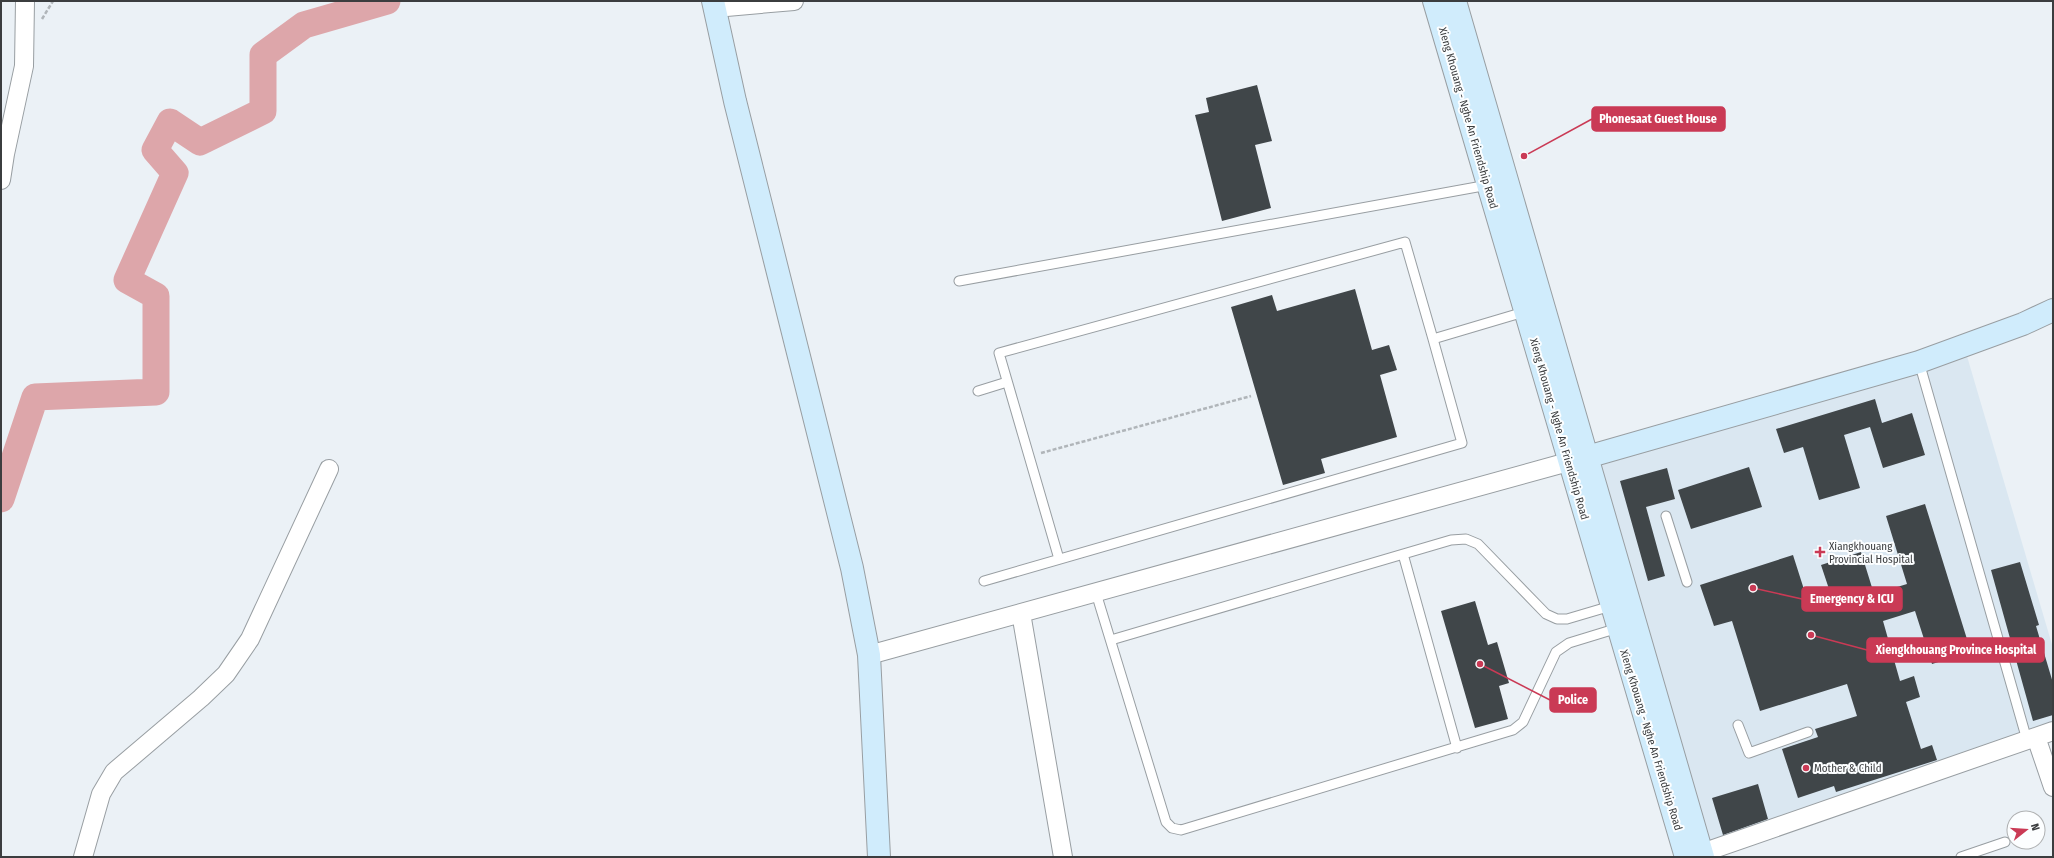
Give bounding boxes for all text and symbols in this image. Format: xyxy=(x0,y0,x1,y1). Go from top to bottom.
street label: Xieng Khouang - Nghe An Friendship Road xyxy=(1436,26,1500,210)
callout: Phonesaat Guest House xyxy=(1592,107,1725,131)
text: Phonesaat Guest House xyxy=(1599,112,1717,126)
street label: Xieng Khouang - Nghe An Friendship Road xyxy=(1527,337,1591,521)
place label: Xiangkhouang Provincial Hospital xyxy=(1829,540,1913,566)
marker: Xiangkhouang Provincial Hospital xyxy=(1814,546,1826,558)
callout: Emergency & ICU xyxy=(1802,587,1902,611)
text: Emergency & ICU xyxy=(1810,592,1894,606)
callout: Xiengkhouang Province Hospital xyxy=(1867,638,2044,662)
text: Xiengkhouang Province Hospital xyxy=(1875,643,2037,657)
street label: Xieng Khouang - Nghe An Friendship Road xyxy=(1617,648,1685,832)
callout: Police xyxy=(1550,688,1596,712)
text: Police xyxy=(1558,693,1588,707)
place label: Mother & Child xyxy=(1814,762,1882,775)
marker: Mother & Child xyxy=(1801,763,1811,773)
north arrow xyxy=(2006,810,2046,850)
text: N xyxy=(2028,822,2042,832)

